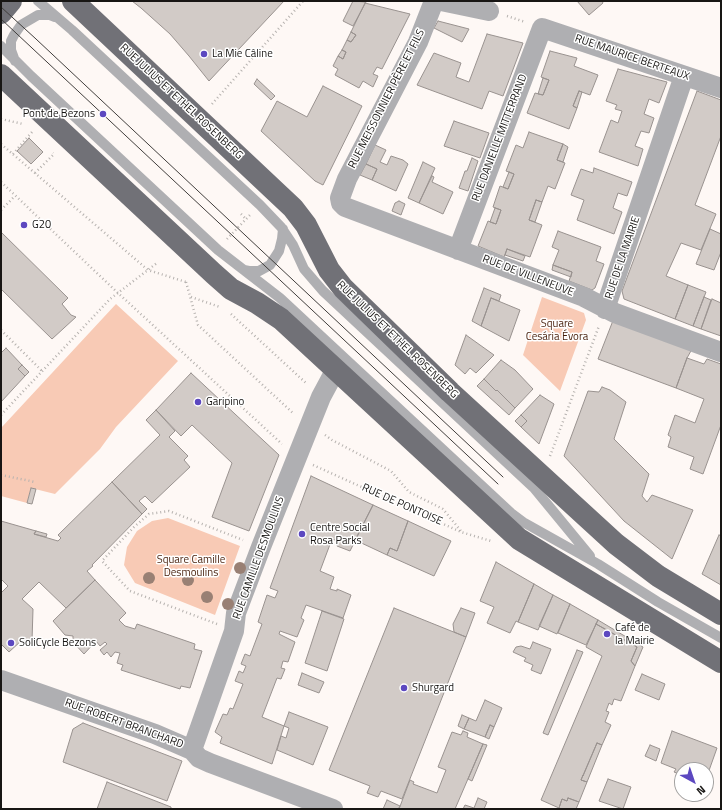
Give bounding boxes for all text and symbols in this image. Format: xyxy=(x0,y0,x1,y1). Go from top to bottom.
street label: RUE MEISSONNIER PÈRE ET FILS xyxy=(346,27,428,171)
street label: RUE MAURICE BERTEAUX xyxy=(573,32,691,84)
street label: RUE JULIUS ET ETHEL ROSENBERG xyxy=(117,41,245,163)
place label: La Mie Câline xyxy=(212,47,273,61)
marker: La Mie Câline xyxy=(199,49,209,59)
street label: RUE DANIELLE MITTERRAND xyxy=(470,72,530,204)
place label: Pont de Bezons xyxy=(23,107,95,121)
marker: Pont de Bezons xyxy=(98,109,108,119)
street label: RUE DE LA MAIRIE xyxy=(603,215,643,301)
place label: G20 xyxy=(32,218,51,232)
marker: G20 xyxy=(19,220,29,230)
street label: RUE DE VILLENEUVE xyxy=(480,252,576,300)
street label: RUE JULIUS ET ETHEL ROSENBERG xyxy=(334,279,460,401)
park label: Square Cesária Évora xyxy=(526,317,588,343)
place label: Garipino xyxy=(206,395,244,409)
marker: Garipino xyxy=(193,397,203,407)
street label: RUE DE PONTOISE xyxy=(360,481,444,529)
street label: RUE CAMILLE DESMOULINS xyxy=(231,495,287,621)
place label: Centre Social Rosa Parks xyxy=(310,521,370,547)
marker: Centre Social Rosa Parks xyxy=(297,529,307,539)
park label: Square Camille Desmoulins xyxy=(157,553,225,579)
place label: Café de la Mairie xyxy=(615,621,654,647)
marker: Café de la Mairie xyxy=(602,629,612,639)
place label: SoliCycle Bezons xyxy=(19,636,96,650)
marker: SoliCycle Bezons xyxy=(6,638,16,648)
place label: Shurgard xyxy=(412,681,454,695)
marker: Shurgard xyxy=(399,683,409,693)
street label: RUE ROBERT BRANCHARD xyxy=(63,696,185,752)
north arrow xyxy=(674,762,714,802)
text: N xyxy=(693,782,709,799)

